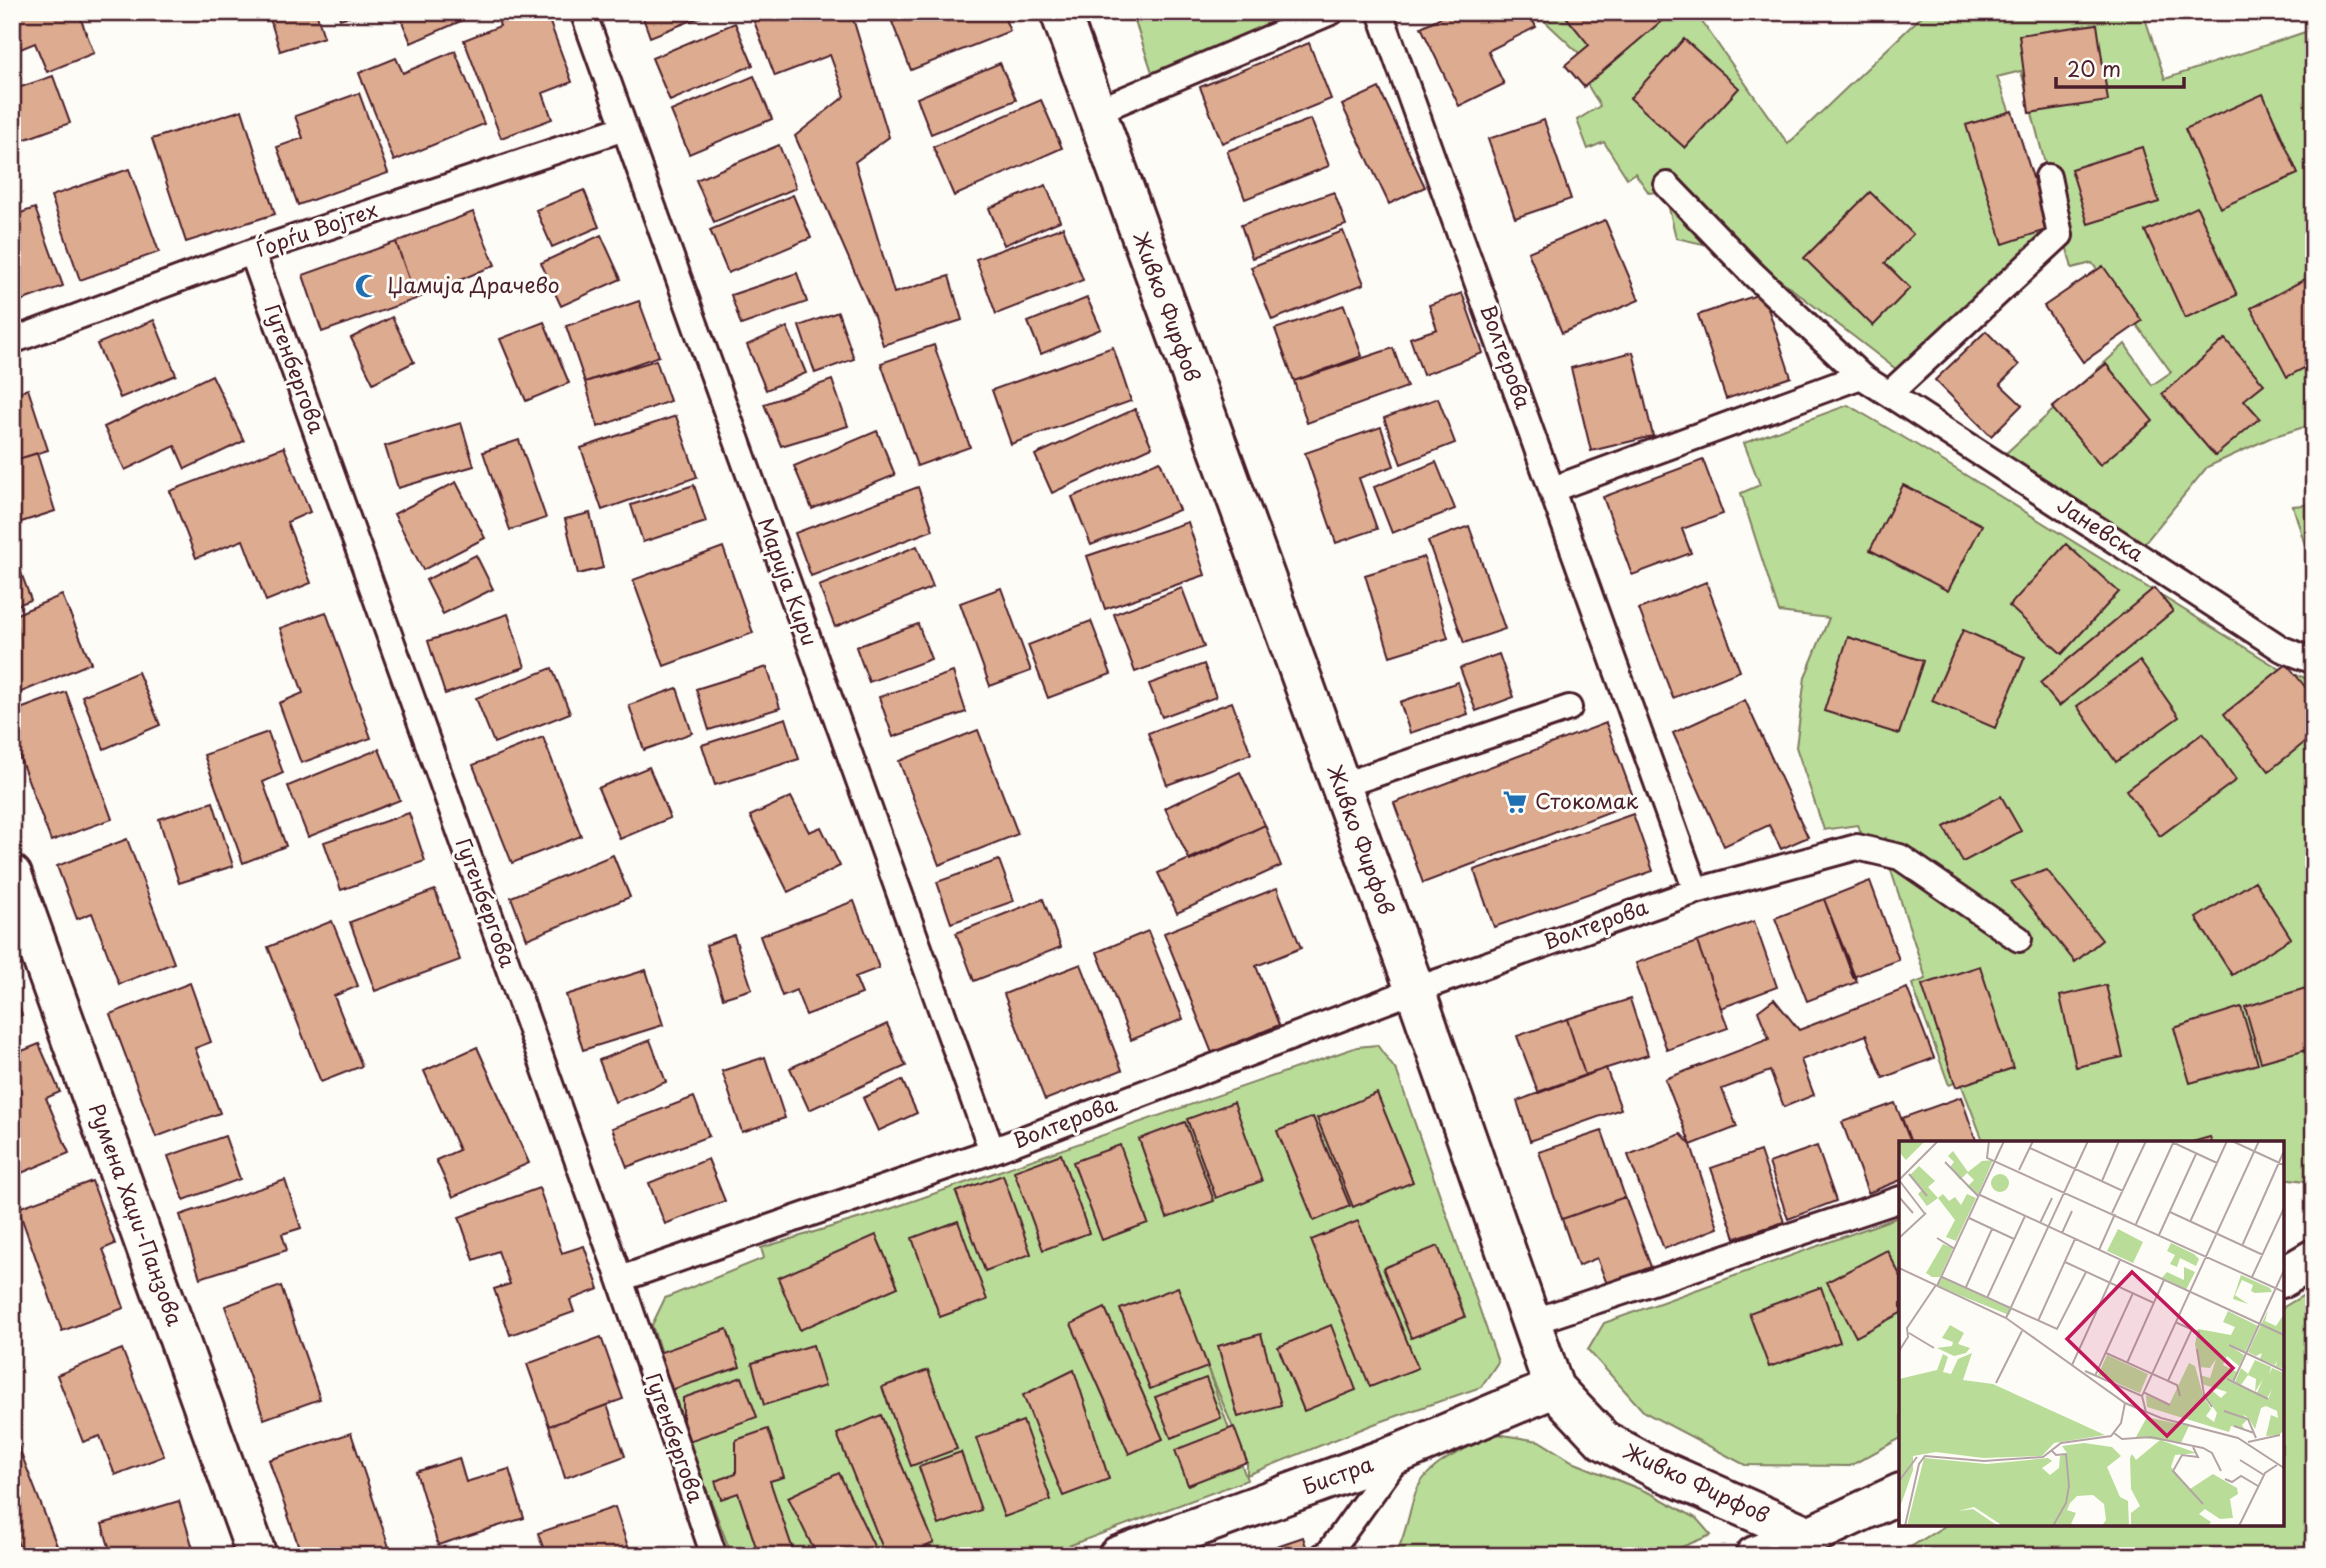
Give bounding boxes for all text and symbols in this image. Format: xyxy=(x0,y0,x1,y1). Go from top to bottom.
scale bar xyxy=(2056,46,2184,90)
text: 20 m xyxy=(2067,52,2121,84)
street label: Ѓорѓи Војтех xyxy=(251,192,381,264)
street label: Живко Фирфов xyxy=(1126,227,1210,386)
place label: Џамија Драчево xyxy=(387,268,560,300)
mosque icon: Џамија Драчево xyxy=(353,272,381,300)
street label: Гутенбергова xyxy=(258,299,334,437)
street label: Волтерова xyxy=(1473,300,1541,413)
street label: Јаневска xyxy=(2051,488,2151,568)
street label: Марија Кири xyxy=(751,513,827,650)
street label: Живко Фирфов xyxy=(1320,760,1404,919)
place label: Стокомак xyxy=(1535,784,1639,816)
supermarket icon: Стокомак xyxy=(1501,788,1529,816)
street label: Гутенбергова xyxy=(449,833,525,971)
street label: Волтерова xyxy=(1539,889,1652,957)
street label: Волтерова xyxy=(1008,1087,1121,1156)
street label: Румена Хаџи-Панзова xyxy=(82,1099,192,1330)
inset map xyxy=(1899,1141,2284,1526)
street label: Гутенбергова xyxy=(639,1368,713,1507)
street label: Живко Фирфов xyxy=(1619,1434,1775,1530)
street label: Бистра xyxy=(1298,1446,1378,1502)

